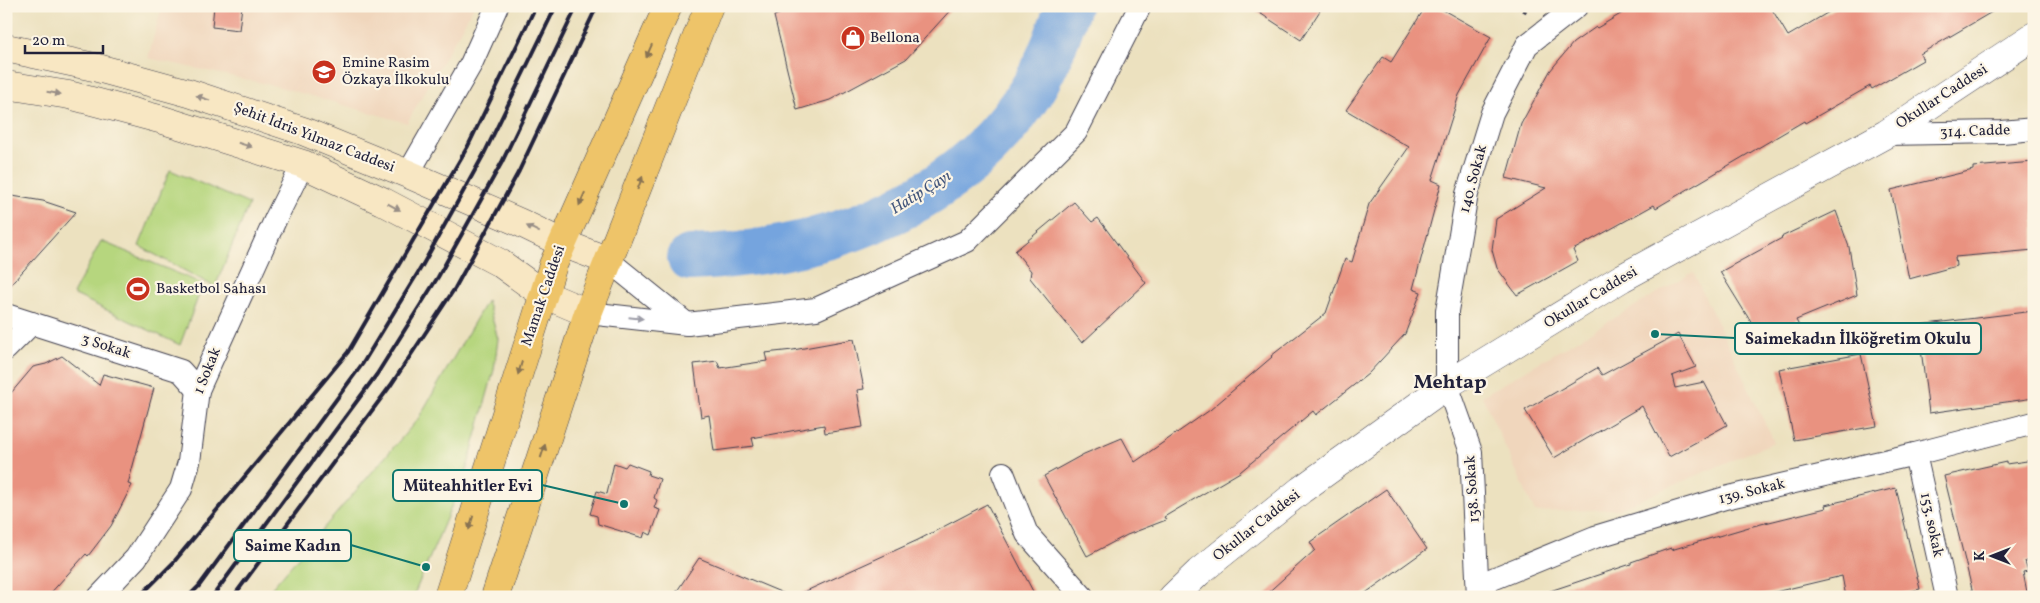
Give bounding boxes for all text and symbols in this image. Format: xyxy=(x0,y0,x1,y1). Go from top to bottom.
scale bar xyxy=(25,22,102,54)
shop icon: Bellona xyxy=(840,25,866,51)
place label: Bellona xyxy=(870,28,920,49)
text: 20 m xyxy=(32,31,65,52)
one-way arrow xyxy=(645,44,653,58)
place label: Emine Rasim Özkaya İlkokulu xyxy=(342,53,449,91)
school or university icon: Emine Rasim Özkaya İlkokulu xyxy=(311,59,337,85)
street label: Okullar Caddesi xyxy=(1892,59,1992,135)
one-way arrow xyxy=(47,89,63,97)
one-way arrow xyxy=(195,93,210,101)
street label: Şehit İdris Yılmaz Caddesi xyxy=(230,97,398,179)
street label: 314. Cadde xyxy=(1939,120,2011,144)
one-way arrow xyxy=(237,141,252,149)
street label: 140. Sokak xyxy=(1455,142,1493,216)
water label: Hatip Çayı xyxy=(886,166,956,220)
one-way arrow xyxy=(636,175,644,190)
one-way arrow xyxy=(578,192,586,206)
one-way arrow xyxy=(387,203,402,211)
one-way arrow xyxy=(525,224,540,233)
street label: Mamak Caddesi xyxy=(517,243,571,349)
street label: Okullar Caddesi xyxy=(1540,262,1642,334)
sports icon: Basketbol Sahası xyxy=(125,276,151,302)
place label: Basketbol Sahası xyxy=(156,279,266,300)
one-way arrow xyxy=(628,314,644,322)
callout: Saimekadın İlköğretim Okulu xyxy=(1735,323,1981,354)
street label: 3 Sokak xyxy=(79,329,133,365)
text: Saimekadın İlköğretim Okulu xyxy=(1745,329,1971,351)
street label: 1 Sokak xyxy=(189,344,227,398)
one-way arrow xyxy=(515,360,523,375)
district label: Mehtap xyxy=(1413,369,1487,397)
one-way arrow xyxy=(539,443,547,458)
street label: 138. Sokak xyxy=(1460,455,1486,523)
callout: Müteahhitler Evi xyxy=(393,470,542,501)
street label: 139. Sokak xyxy=(1717,474,1787,510)
text: Müteahhitler Evi xyxy=(403,476,533,498)
street label: Okullar Caddesi xyxy=(1209,485,1305,567)
street label: 153. sokak xyxy=(1914,491,1948,559)
one-way arrow xyxy=(467,515,475,530)
callout: Saime Kadın xyxy=(234,530,351,561)
north arrow xyxy=(1968,530,2018,580)
text: Saime Kadın xyxy=(245,536,342,558)
text: K xyxy=(1971,551,1990,561)

